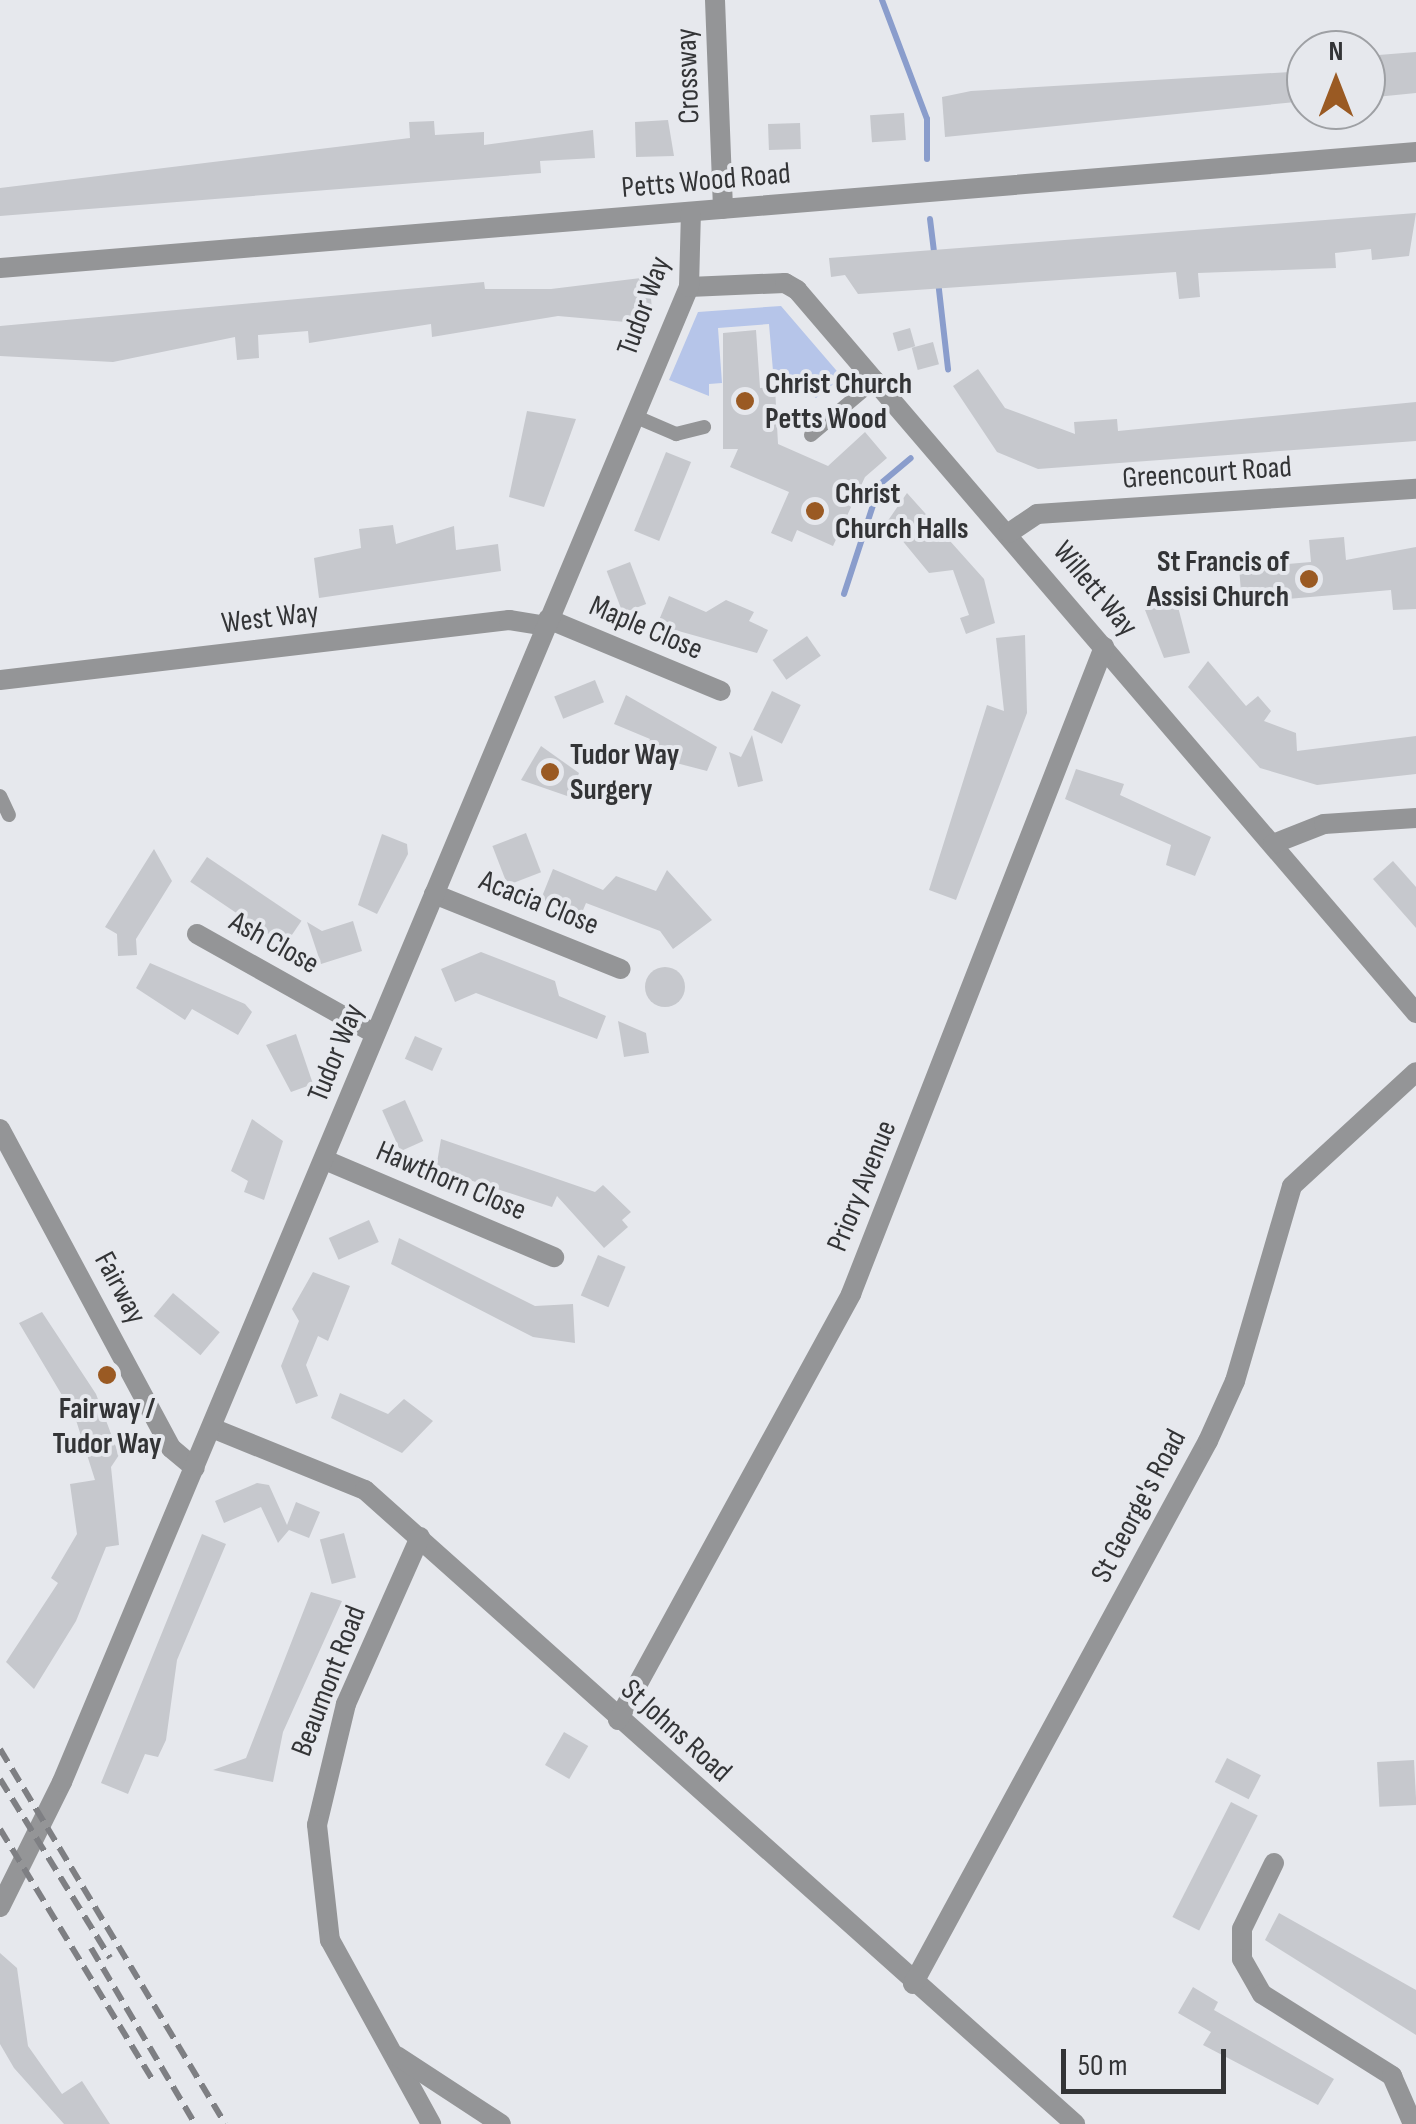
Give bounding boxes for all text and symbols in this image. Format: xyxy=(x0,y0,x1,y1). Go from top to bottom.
street label: Crossway xyxy=(668,28,708,124)
north arrow xyxy=(1286,30,1386,130)
text: N xyxy=(1329,35,1343,68)
street label: Petts Wood Road xyxy=(620,156,792,206)
street label: Tudor Way xyxy=(610,252,678,360)
place label: Christ Church Petts Wood xyxy=(765,366,912,436)
marker: Christ Church Petts Wood xyxy=(734,390,756,412)
street label: Greencourt Road xyxy=(1121,449,1293,497)
place label: Christ Church Halls xyxy=(835,476,968,546)
marker: Christ Church Halls xyxy=(804,500,826,522)
street label: Willett Way xyxy=(1045,534,1145,644)
place label: St Francis of Assisi Church xyxy=(1147,544,1289,614)
marker: St Francis of Assisi Church xyxy=(1298,568,1320,590)
street label: Maple Close xyxy=(584,588,708,668)
street label: West Way xyxy=(219,594,321,642)
place label: Tudor Way Surgery xyxy=(570,737,679,808)
marker: Tudor Way Surgery xyxy=(539,761,561,783)
street label: Acacia Close xyxy=(474,863,604,943)
street label: Ash Close xyxy=(223,904,325,982)
street label: Tudor Way xyxy=(300,999,372,1107)
street label: Priory Avenue xyxy=(819,1115,905,1257)
street label: Hawthorn Close xyxy=(371,1133,531,1229)
street label: Fairway xyxy=(86,1246,154,1330)
marker: Fairway / Tudor Way xyxy=(96,1364,118,1386)
place label: Fairway / Tudor Way xyxy=(52,1391,162,1462)
street label: St George's Road xyxy=(1084,1423,1194,1589)
street label: Beaumont Road xyxy=(284,1601,374,1761)
street label: St Johns Road xyxy=(613,1672,739,1790)
scale bar xyxy=(1066,2029,1231,2091)
text: 50 m xyxy=(1078,2048,1127,2084)

